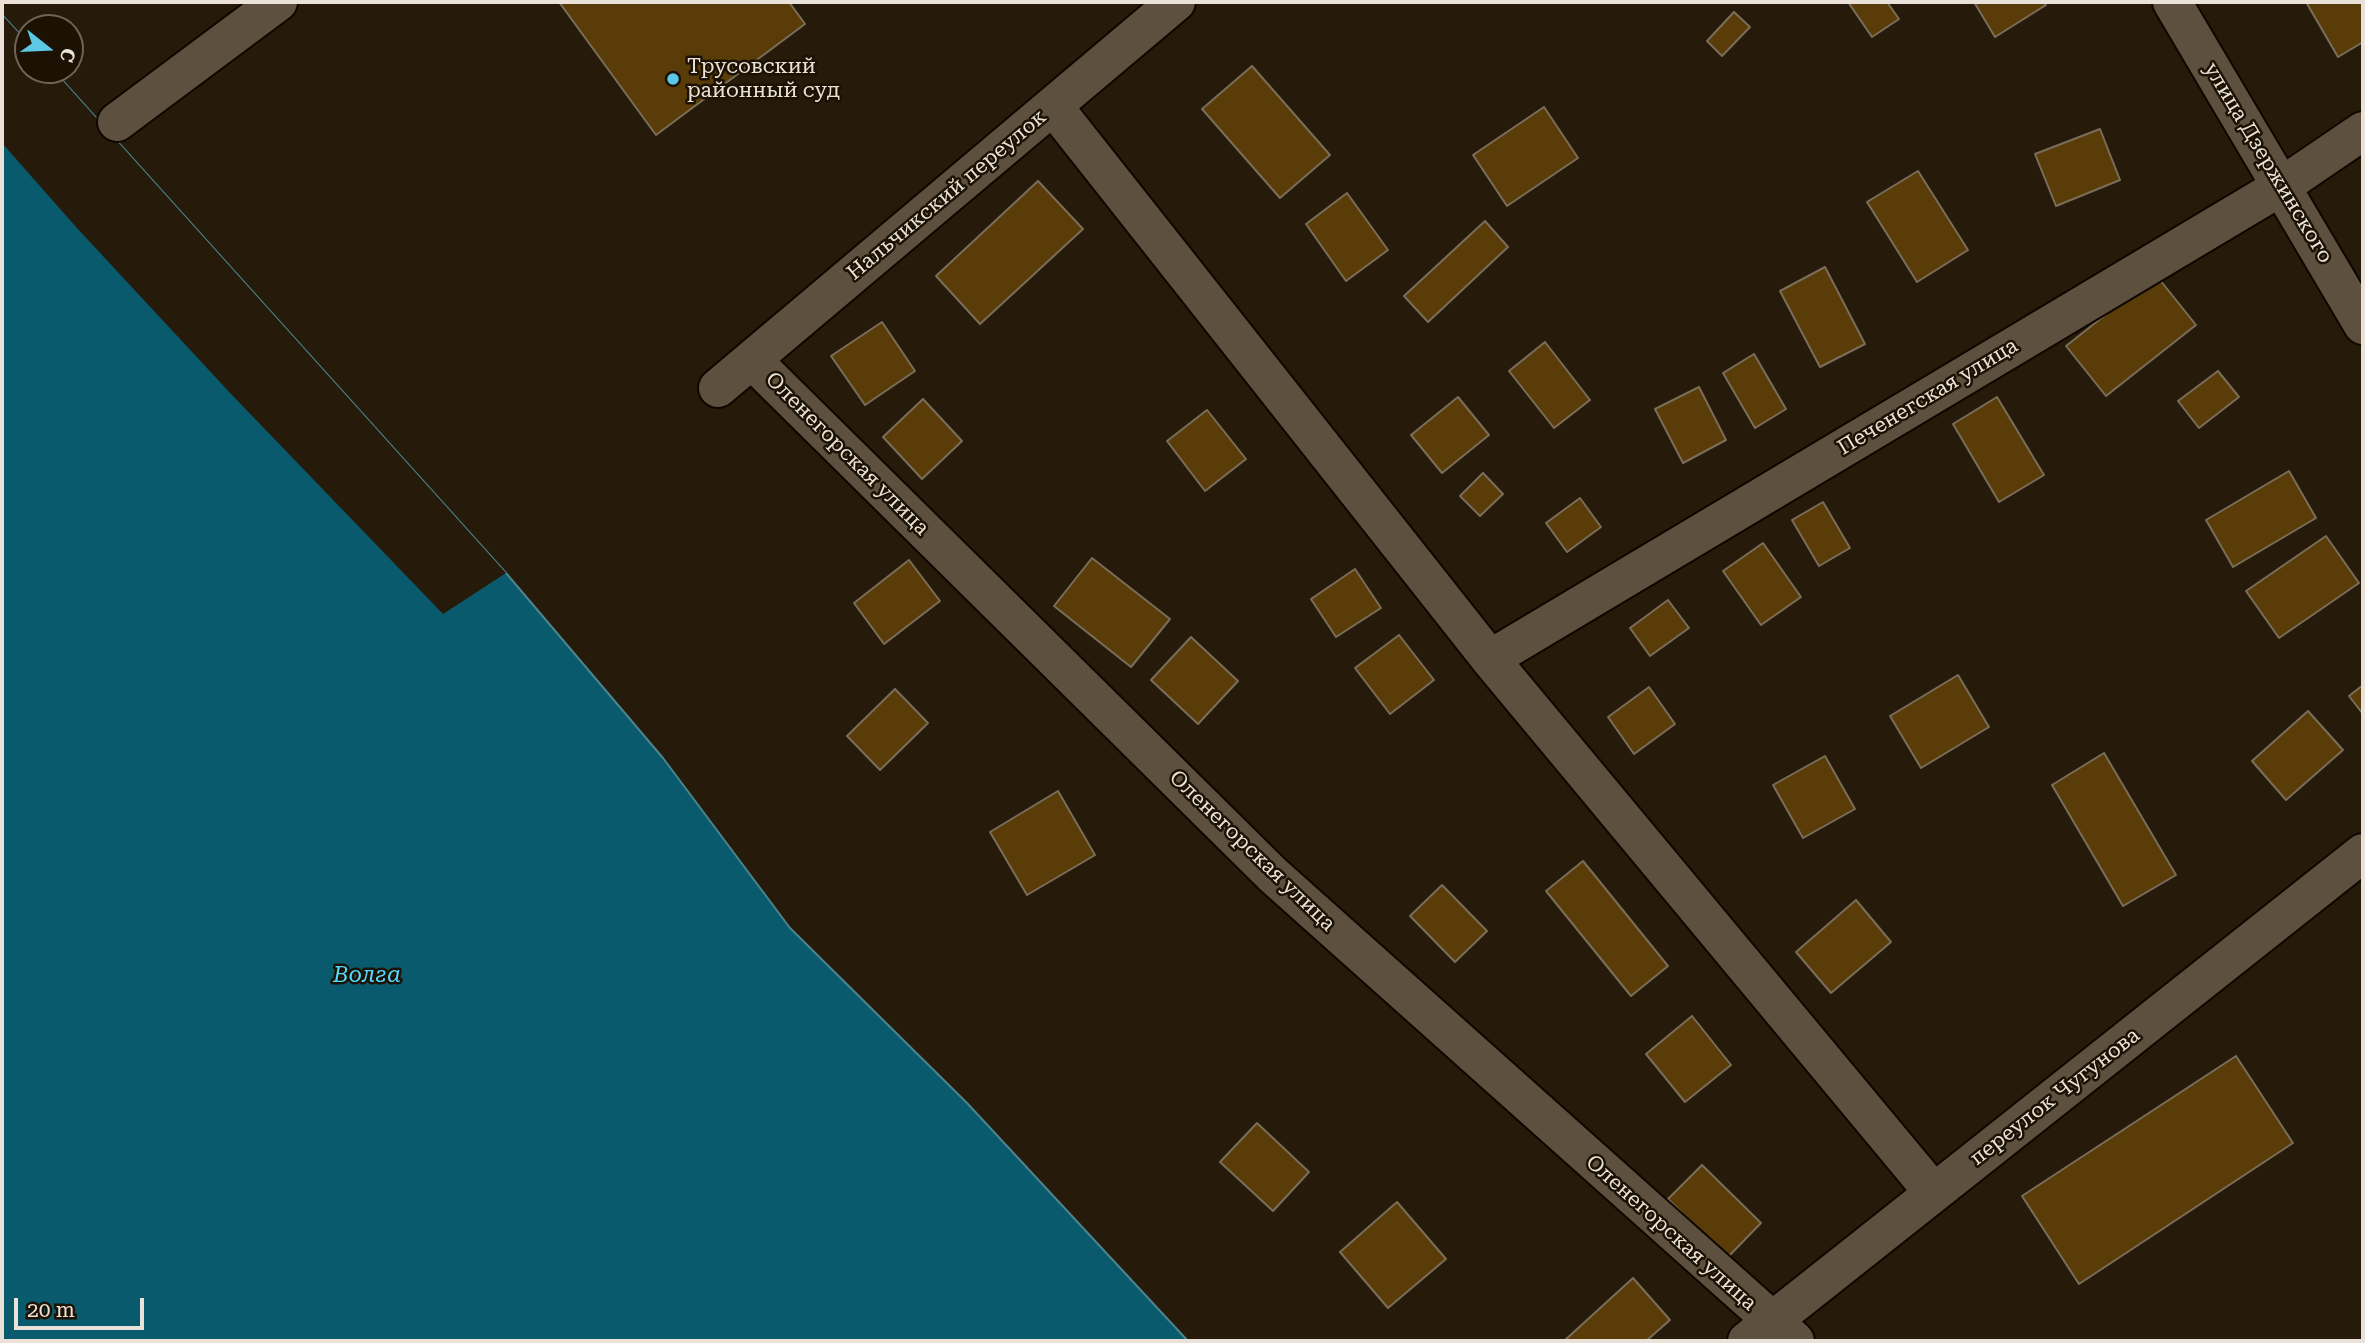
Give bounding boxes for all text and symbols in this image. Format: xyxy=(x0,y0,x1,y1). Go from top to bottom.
north arrow xyxy=(14,14,84,84)
text: С xyxy=(55,45,81,65)
place label: Трусовский районный суд xyxy=(687,54,840,104)
street label: улица Дзержинского xyxy=(2198,58,2338,268)
marker: Трусовский районный суд xyxy=(665,71,681,87)
street label: Нальчикский переулок xyxy=(842,104,1052,286)
street label: Печенегская улица xyxy=(1833,333,2023,461)
street label: Оленегорская улица xyxy=(760,367,934,541)
street label: Оленегорская улица xyxy=(1164,765,1340,937)
water label: Волга xyxy=(333,961,401,989)
street label: переулок Чугунова xyxy=(1965,1023,2145,1171)
street label: Оленегорская улица xyxy=(1581,1150,1761,1316)
scale bar xyxy=(18,1284,147,1328)
text: 20 m xyxy=(27,1298,75,1322)

